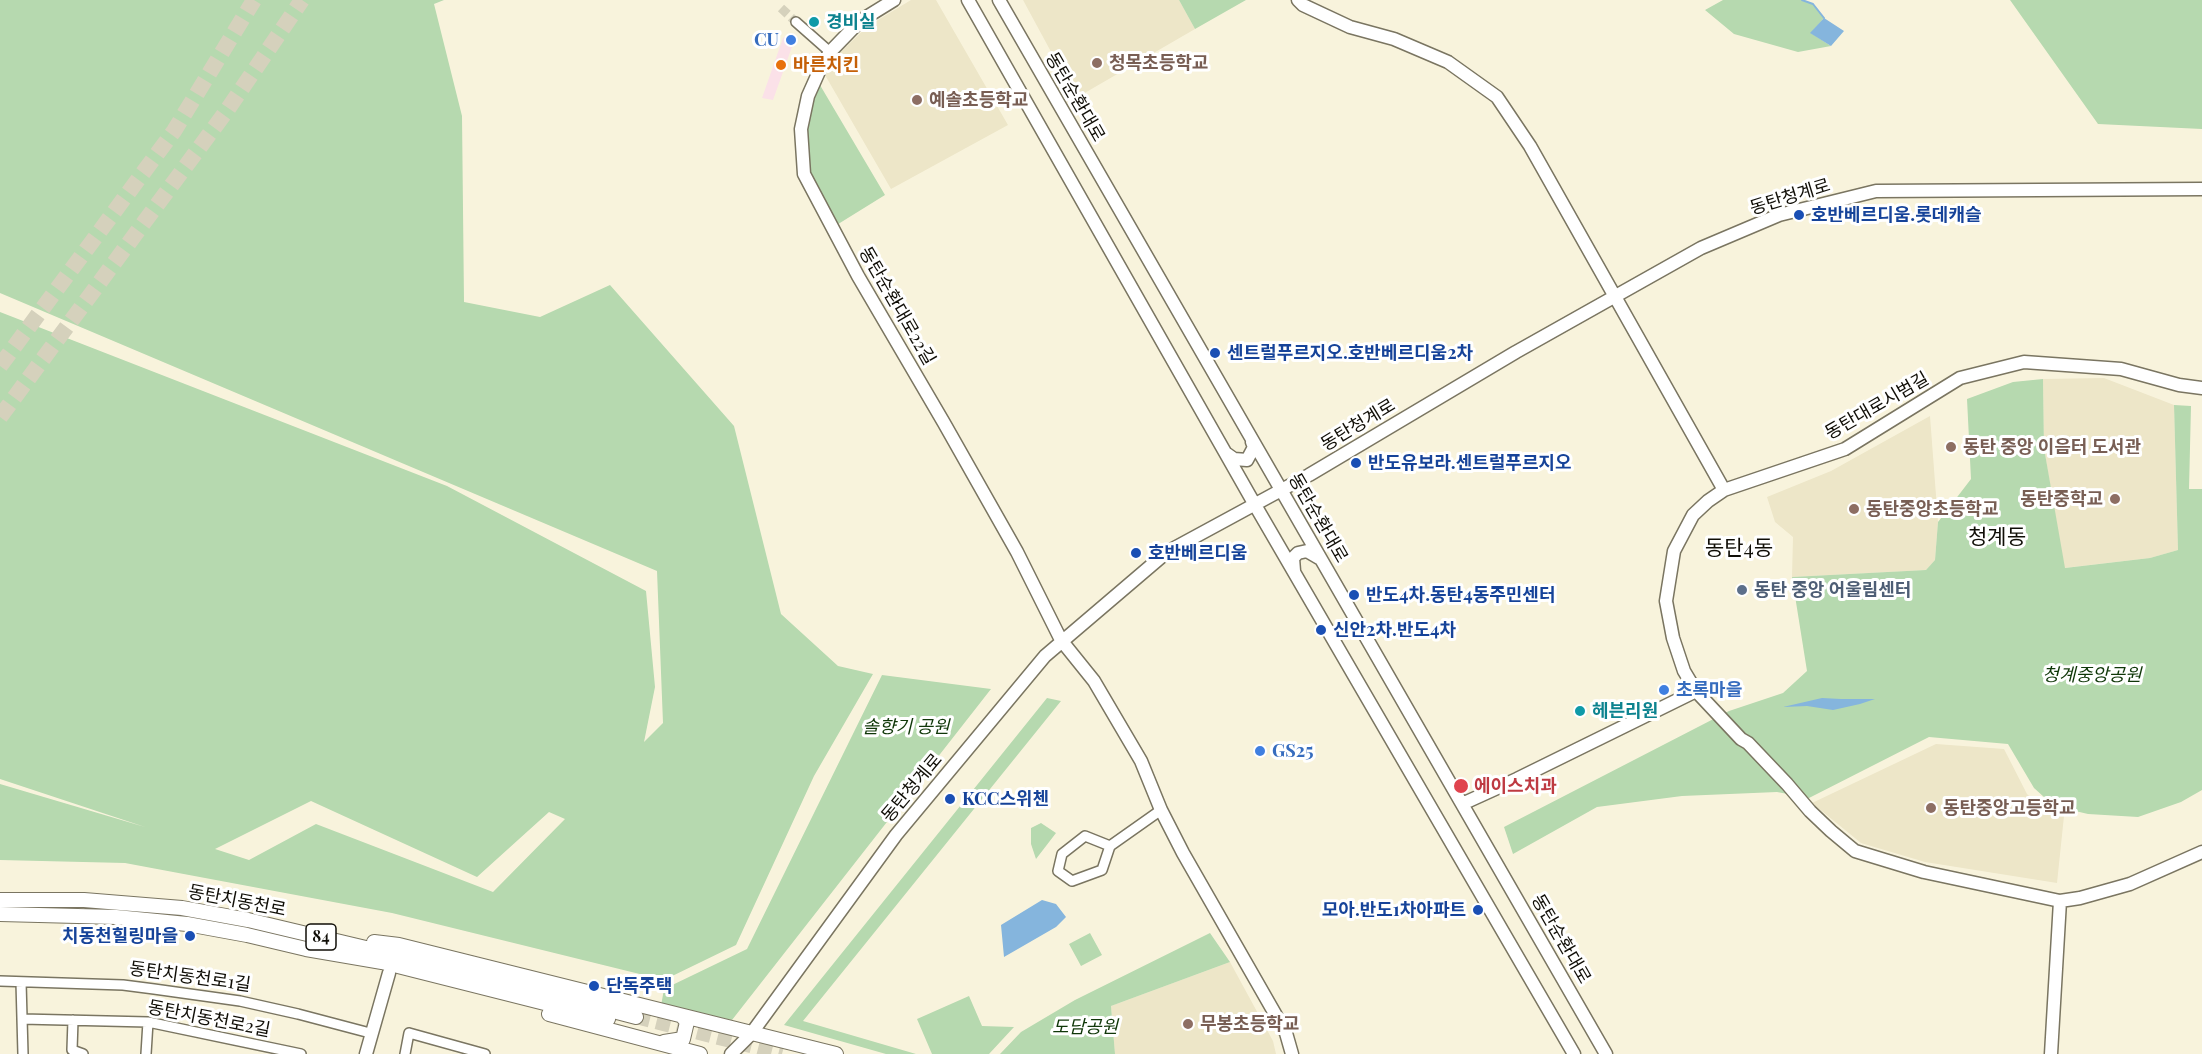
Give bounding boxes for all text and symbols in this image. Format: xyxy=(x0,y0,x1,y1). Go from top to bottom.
place label: 경비실 xyxy=(826,11,876,33)
marker: 경비실 xyxy=(807,15,821,29)
place label: CU xyxy=(754,29,779,51)
marker: CU xyxy=(784,33,798,47)
street label: 동탄순환대로 xyxy=(1041,49,1109,145)
place label: 청목초등학교 xyxy=(1109,52,1208,74)
place label: 바른치킨 xyxy=(793,54,859,76)
marker: 청목초등학교 xyxy=(1090,56,1104,70)
marker: 바른치킨 xyxy=(774,58,788,72)
place label: 예솔초등학교 xyxy=(929,89,1028,111)
marker: 예솔초등학교 xyxy=(910,93,924,107)
street label: 동탄청계로 xyxy=(1747,175,1833,219)
place label: 호반베르디움.롯데캐슬 xyxy=(1811,204,1981,226)
marker: 호반베르디움.롯데캐슬 xyxy=(1792,208,1806,222)
street label: 동탄순환대로22길 xyxy=(854,243,940,369)
place label: 센트럴푸르지오.호반베르디움2차 xyxy=(1227,342,1473,364)
marker: 센트럴푸르지오.호반베르디움2차 xyxy=(1208,346,1222,360)
street label: 동탄대로시범길 xyxy=(1821,368,1933,444)
street label: 동탄청계로 xyxy=(1317,394,1399,456)
place label: 동탄 중앙 이음터 도서관 xyxy=(1963,436,2141,458)
marker: 동탄 중앙 이음터 도서관 xyxy=(1944,440,1958,454)
place label: 반도유보라.센트럴푸르지오 xyxy=(1368,452,1572,474)
marker: 반도유보라.센트럴푸르지오 xyxy=(1349,456,1363,470)
street label: 동탄순환대로 xyxy=(1284,470,1352,566)
place label: 동탄중학교 xyxy=(2020,488,2103,510)
marker: 동탄중학교 xyxy=(2108,492,2122,506)
place label: 동탄중앙초등학교 xyxy=(1866,498,1998,520)
marker: 동탄중앙초등학교 xyxy=(1847,502,1861,516)
district label: 청계동 xyxy=(1968,524,2026,550)
district label: 동탄4동 xyxy=(1705,535,1773,561)
place label: 호반베르디움 xyxy=(1148,542,1247,564)
marker: 호반베르디움 xyxy=(1129,546,1143,560)
place label: 동탄 중앙 어울림센터 xyxy=(1754,579,1911,601)
marker: 동탄 중앙 어울림센터 xyxy=(1735,583,1749,597)
place label: 반도4차.동탄4동주민센터 xyxy=(1366,584,1555,606)
marker: 반도4차.동탄4동주민센터 xyxy=(1347,588,1361,602)
place label: 신안2차.반도4차 xyxy=(1333,619,1456,641)
marker: 신안2차.반도4차 xyxy=(1314,623,1328,637)
park label: 청계중앙공원 xyxy=(2042,664,2142,686)
place label: 초록마을 xyxy=(1676,679,1742,701)
marker: 초록마을 xyxy=(1657,683,1671,697)
place label: 헤븐리원 xyxy=(1592,700,1658,722)
marker: 헤븐리원 xyxy=(1573,704,1587,718)
park label: 솔향기 공원 xyxy=(862,716,950,738)
place label: GS25 xyxy=(1272,740,1313,762)
marker: GS25 xyxy=(1253,744,1267,758)
street label: 동탄청계로 xyxy=(877,749,947,827)
place label: 에이스치과 xyxy=(1474,775,1557,797)
marker: 에이스치과 xyxy=(1452,777,1470,795)
place label: KCC스위첸 xyxy=(962,788,1049,810)
marker: KCC스위첸 xyxy=(943,792,957,806)
place label: 동탄중앙고등학교 xyxy=(1943,797,2075,819)
marker: 동탄중앙고등학교 xyxy=(1924,801,1938,815)
street label: 동탄치동천로 xyxy=(186,881,288,921)
street label: 동탄순환대로 xyxy=(1527,891,1595,987)
place label: 모아.반도1차아파트 xyxy=(1322,899,1466,921)
marker: 모아.반도1차아파트 xyxy=(1471,903,1485,917)
road number: 84 xyxy=(306,924,336,950)
place label: 치동천힐링마을 xyxy=(62,925,178,947)
marker: 치동천힐링마을 xyxy=(183,929,197,943)
street label: 동탄치동천로1길 xyxy=(128,958,252,996)
place label: 단독주택 xyxy=(606,975,672,997)
marker: 단독주택 xyxy=(587,979,601,993)
street label: 동탄치동천로2길 xyxy=(146,997,272,1041)
place label: 무봉초등학교 xyxy=(1200,1013,1299,1035)
park label: 도담공원 xyxy=(1052,1016,1118,1038)
marker: 무봉초등학교 xyxy=(1181,1017,1195,1031)

